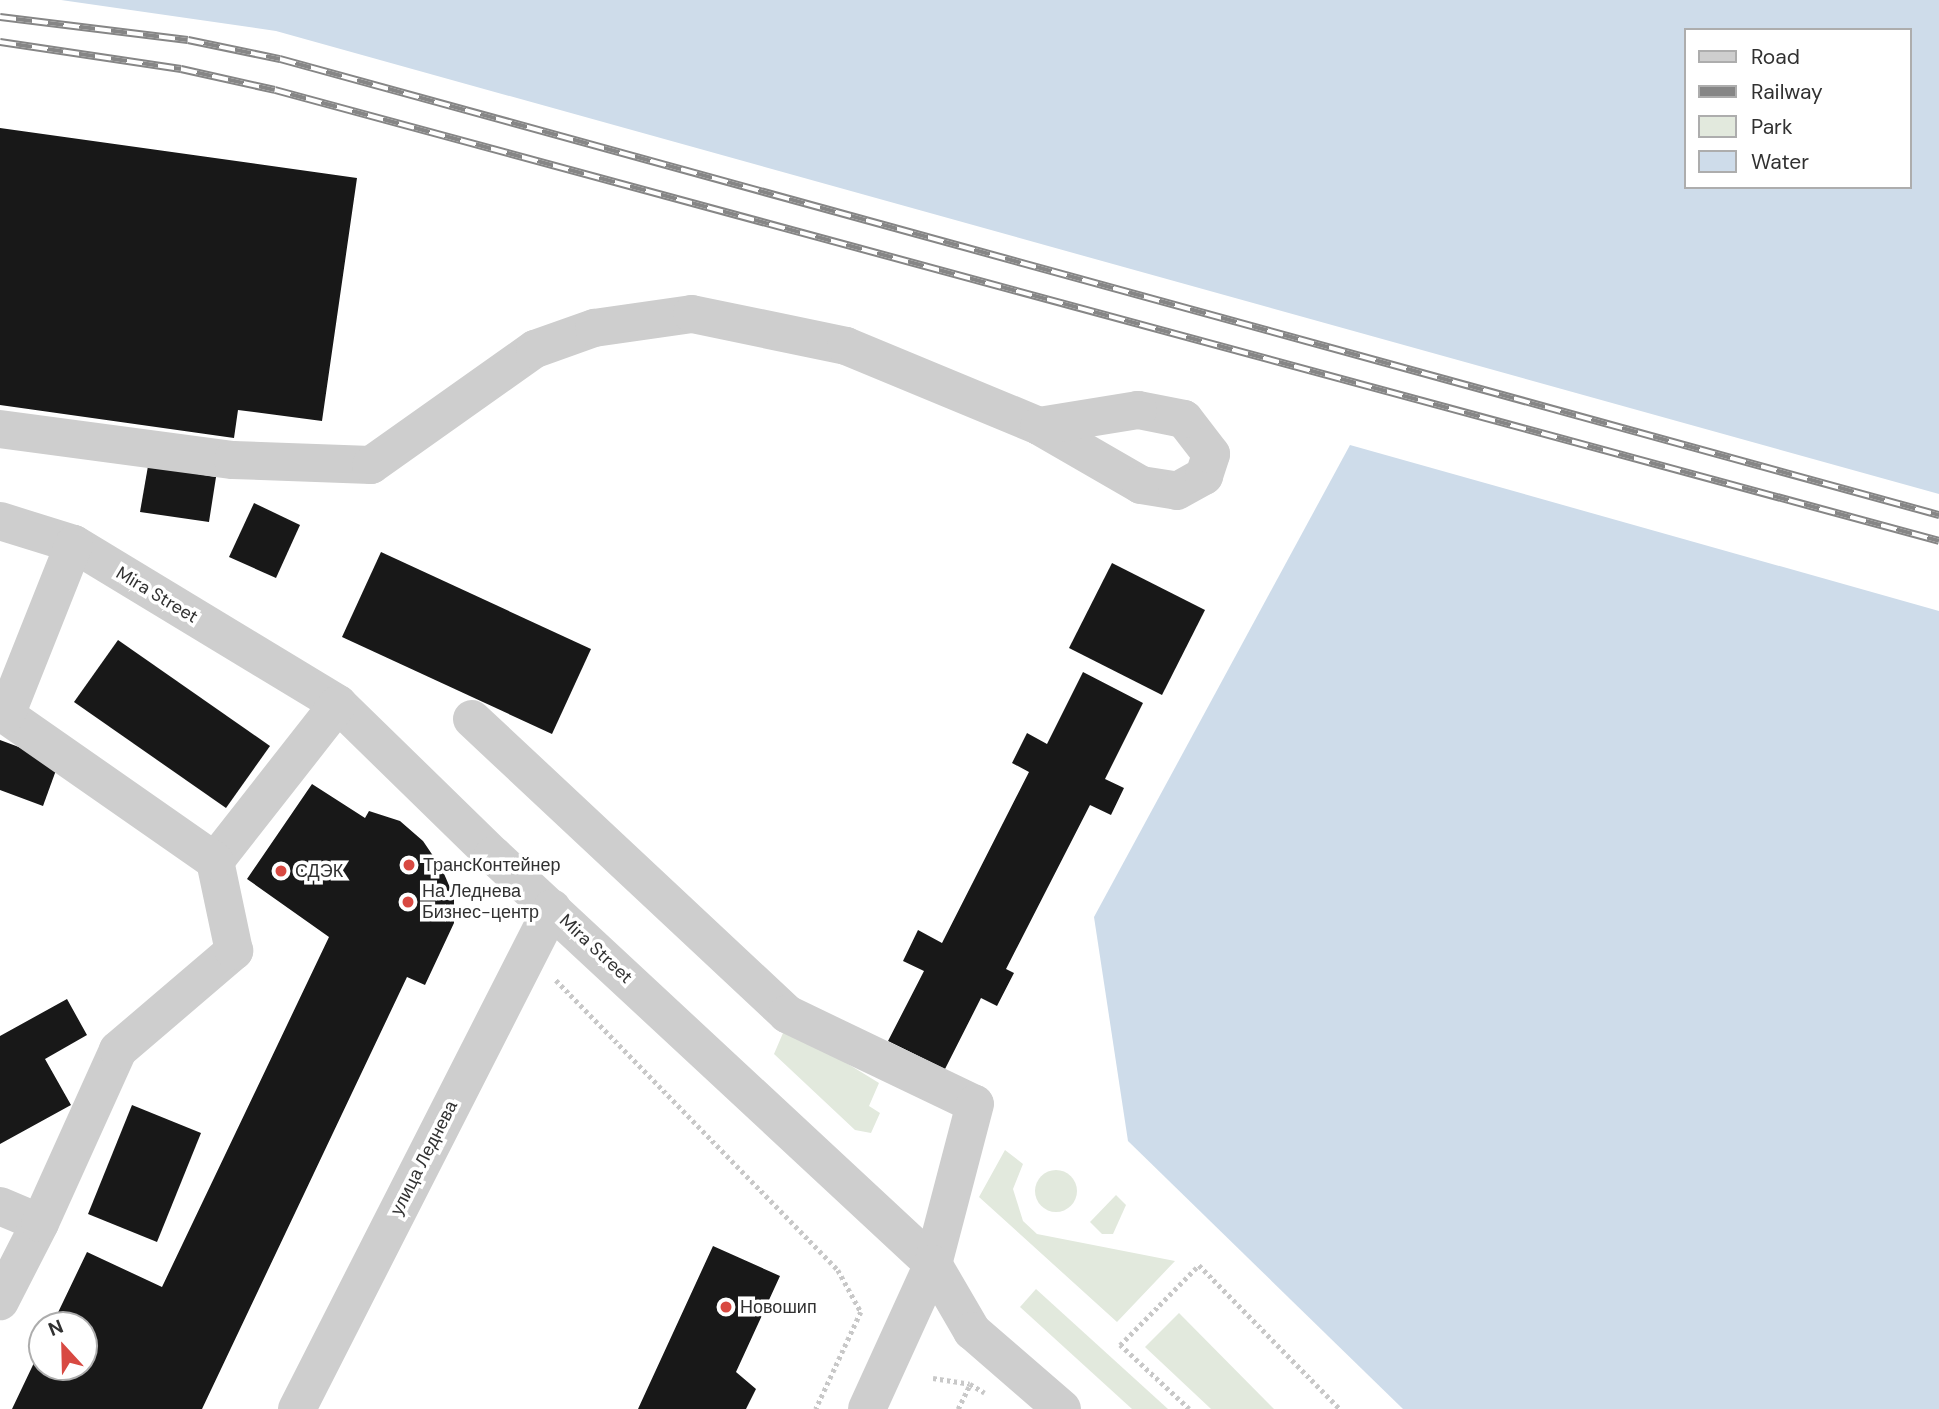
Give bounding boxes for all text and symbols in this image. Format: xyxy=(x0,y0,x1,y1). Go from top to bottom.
legend xyxy=(1684,28,1911,189)
text: Road xyxy=(1751,43,1800,71)
text: Railway xyxy=(1751,78,1823,106)
text: Park xyxy=(1751,113,1792,141)
text: Water xyxy=(1751,148,1809,176)
street label: Mira Street xyxy=(112,562,202,628)
place label: ТрансКонтейнер xyxy=(423,854,560,876)
marker: ТрансКонтейнер xyxy=(401,857,417,873)
place label: СДЭК xyxy=(295,860,343,882)
marker: СДЭК xyxy=(273,863,289,879)
place label: На Леднева Бизнес-центр xyxy=(422,881,539,924)
marker: На Леднева Бизнес-центр xyxy=(400,894,416,910)
street label: Mira Street xyxy=(555,910,637,988)
street label: улица Леднева xyxy=(386,1097,462,1219)
place label: Новошип xyxy=(740,1296,817,1318)
marker: Новошип xyxy=(718,1299,734,1315)
north arrow xyxy=(28,1311,98,1381)
text: N xyxy=(45,1314,67,1342)

